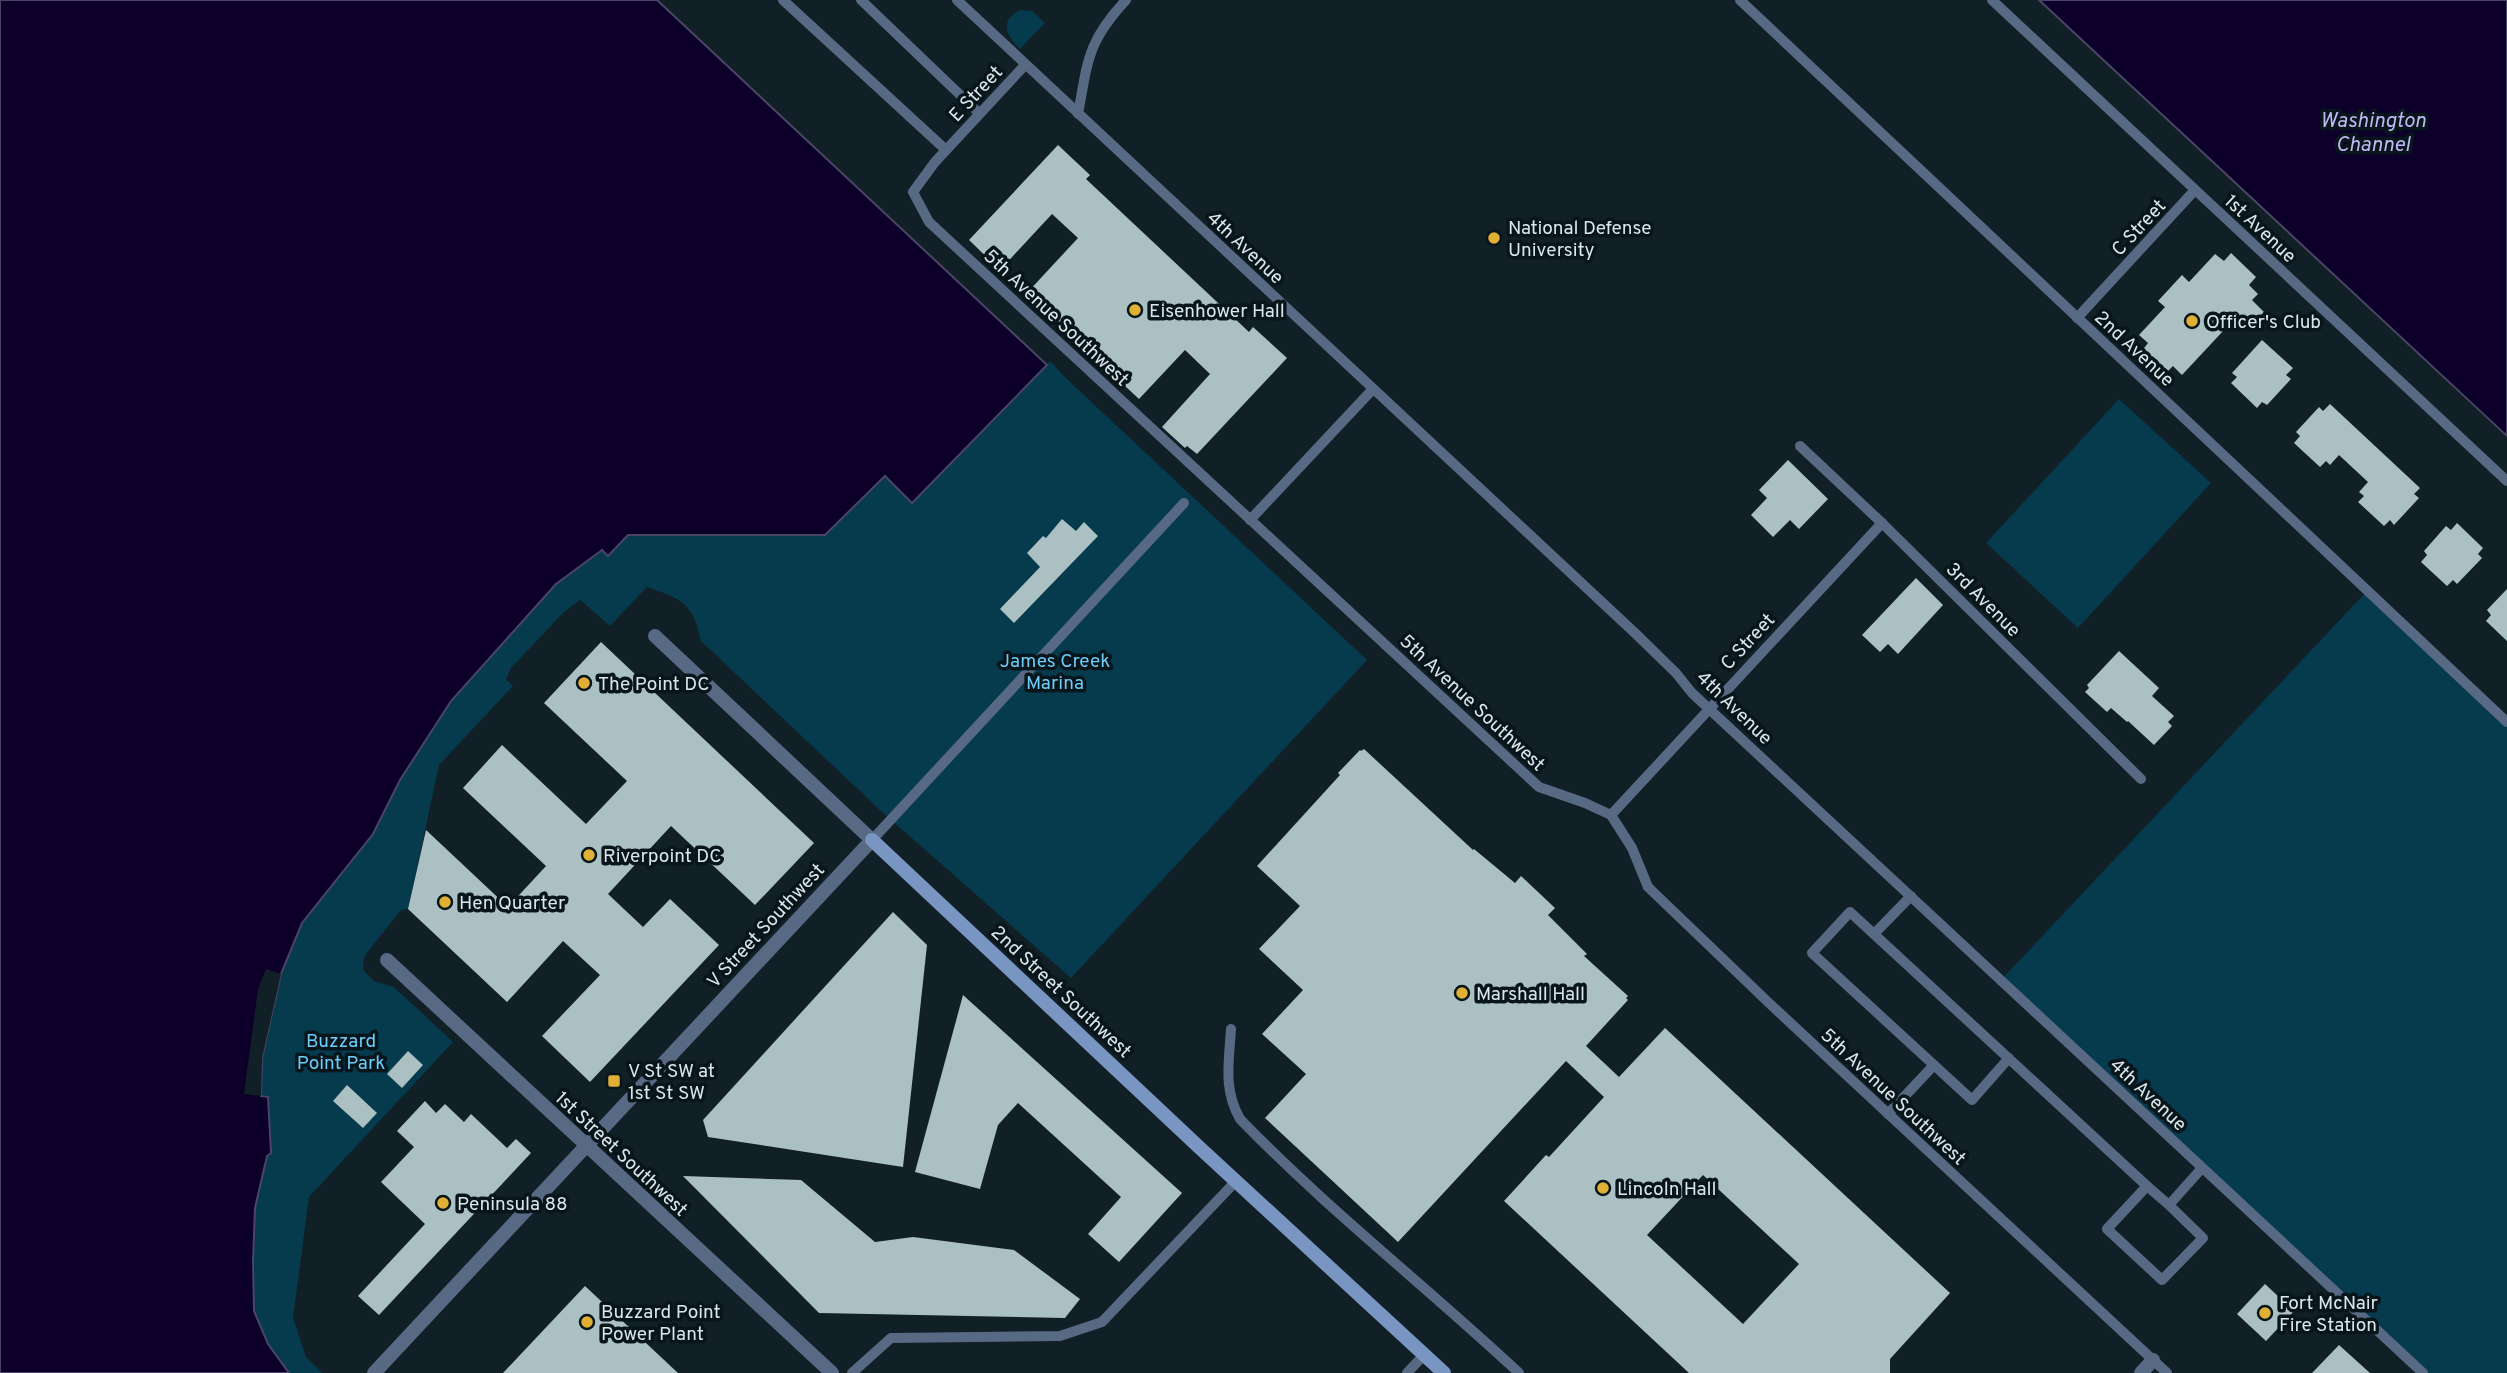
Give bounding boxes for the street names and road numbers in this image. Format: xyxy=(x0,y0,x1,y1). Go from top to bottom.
street label: E Street xyxy=(944,61,1008,127)
street label: 1st Avenue xyxy=(2219,190,2301,269)
street label: C Street xyxy=(2107,195,2172,262)
street label: 4th Avenue xyxy=(1201,207,1288,290)
street label: 5th Avenue Southwest xyxy=(978,245,1133,392)
street label: 2nd Avenue xyxy=(2089,306,2179,393)
street label: 3rd Avenue xyxy=(1940,558,2025,643)
street label: C Street xyxy=(1716,609,1781,676)
street label: 5th Avenue Southwest xyxy=(1394,630,1549,777)
street label: 4th Avenue xyxy=(1691,666,1777,751)
street label: V Street Southwest xyxy=(702,859,830,994)
street label: 2nd Street Southwest xyxy=(985,921,1136,1064)
street label: 5th Avenue Southwest xyxy=(1815,1024,1970,1171)
street label: 4th Avenue xyxy=(2104,1054,2191,1137)
street label: 1st Street Southwest xyxy=(549,1087,692,1222)

